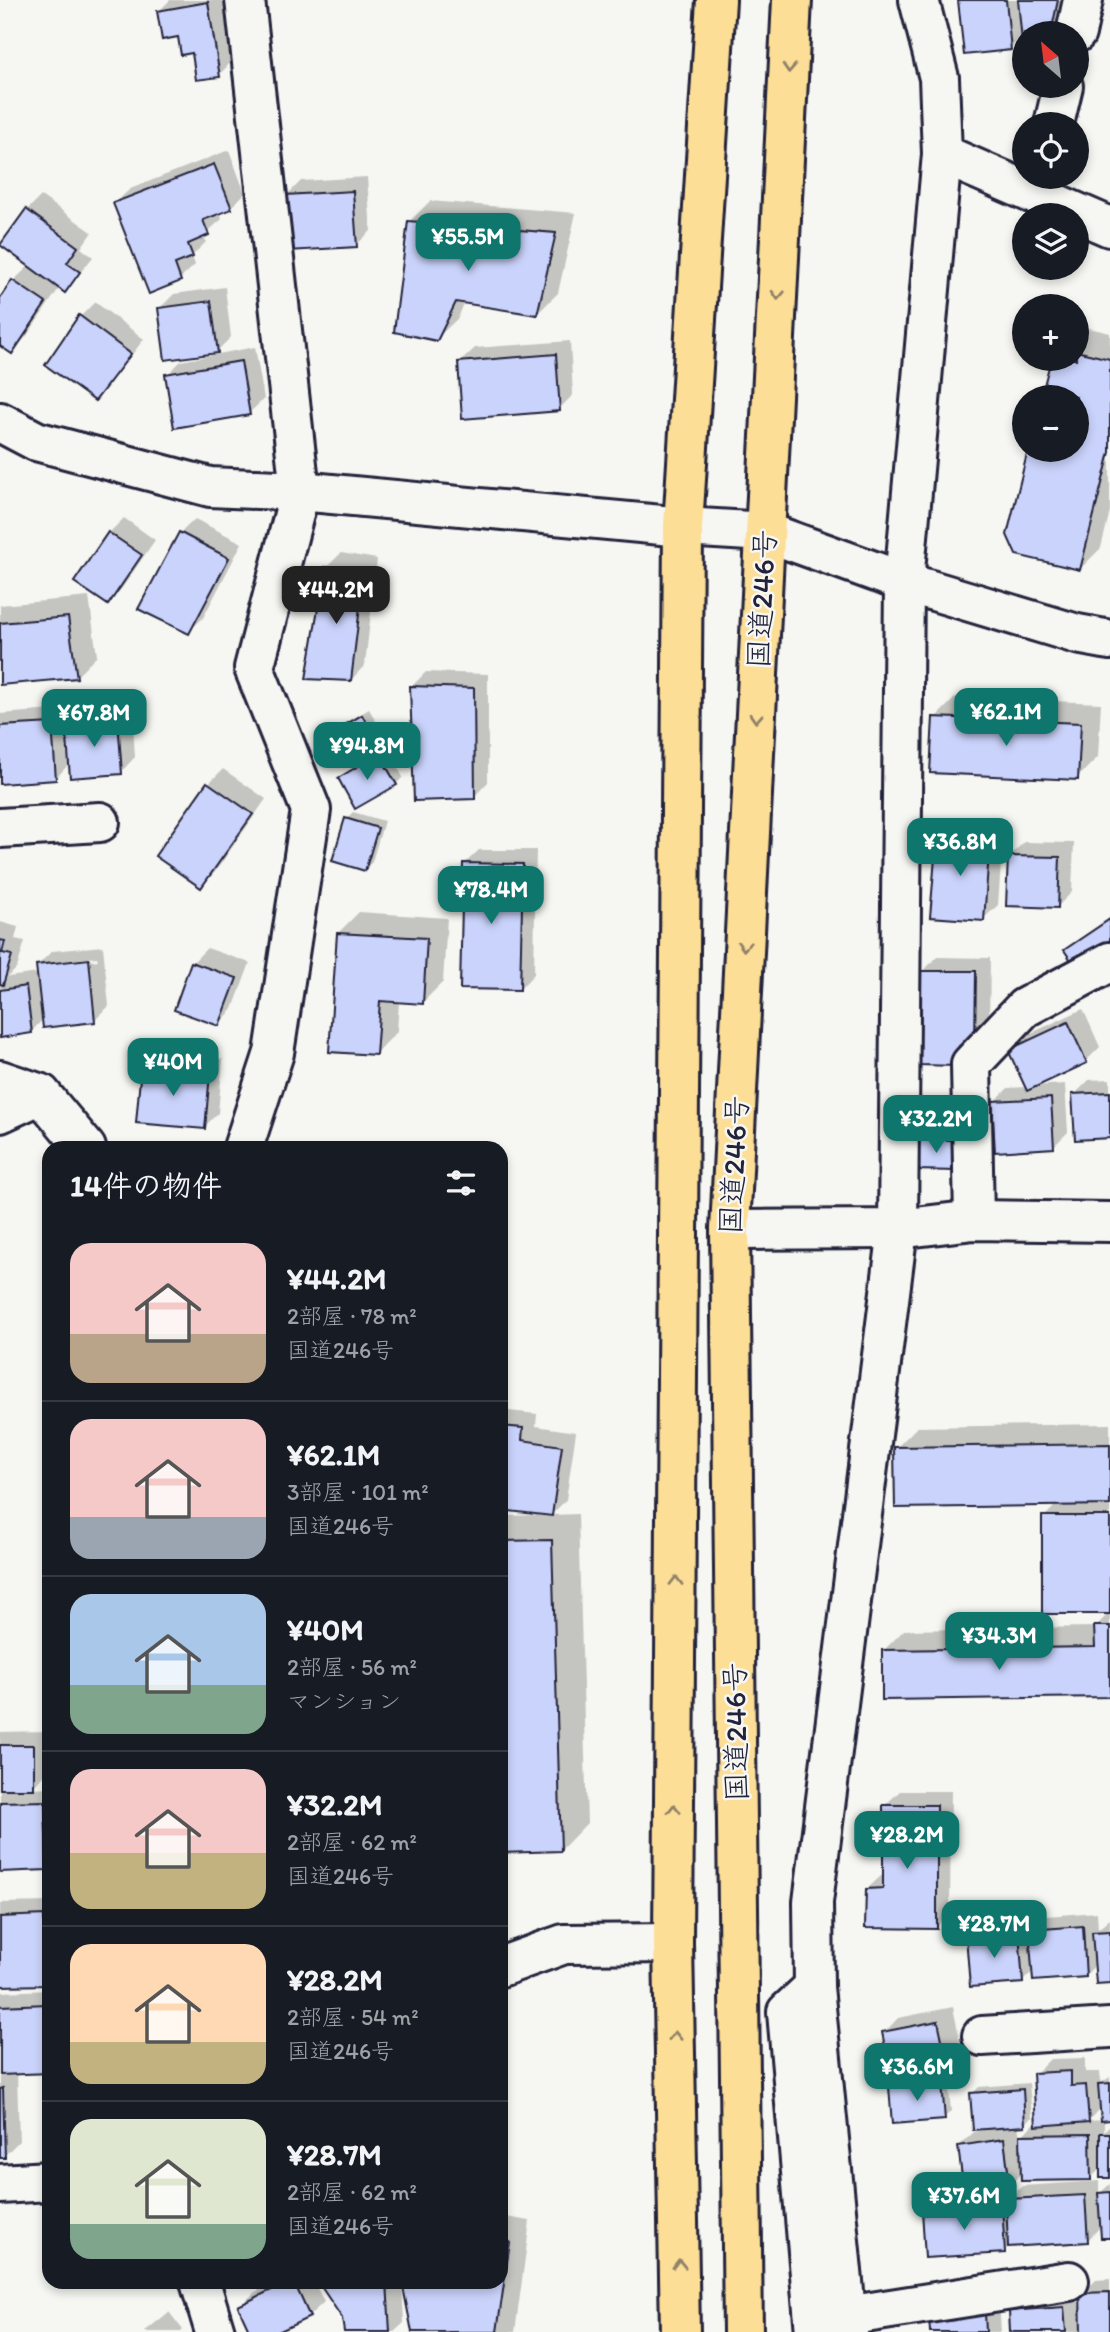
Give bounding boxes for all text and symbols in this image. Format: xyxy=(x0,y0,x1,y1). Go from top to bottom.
north arrow xyxy=(1012,21,1088,98)
map controls xyxy=(1012,21,1089,462)
one-way arrow xyxy=(782,63,797,74)
button: locate xyxy=(1012,112,1089,189)
button: layers xyxy=(1012,203,1089,280)
pin: ¥55.5M xyxy=(411,214,525,273)
text: ¥55.5M xyxy=(432,222,504,250)
one-way arrow xyxy=(770,290,785,301)
button: + xyxy=(1012,294,1089,371)
button: − xyxy=(1012,385,1089,462)
street label: 国道246号 xyxy=(739,528,784,670)
pin: ¥44.2M xyxy=(279,566,393,626)
text: ¥44.2M xyxy=(298,575,374,603)
pin: ¥62.1M xyxy=(949,688,1063,748)
pin: ¥67.8M xyxy=(37,690,151,749)
text: ¥62.1M xyxy=(970,697,1042,725)
text: ¥67.8M xyxy=(58,698,130,726)
one-way arrow xyxy=(749,713,764,724)
pin: ¥94.8M xyxy=(310,722,424,782)
text: ¥94.8M xyxy=(329,731,405,759)
pin: ¥36.8M xyxy=(903,818,1017,878)
text: ¥36.8M xyxy=(923,827,997,855)
pin: ¥78.4M xyxy=(434,866,548,926)
text: ¥78.4M xyxy=(454,875,528,903)
one-way arrow xyxy=(737,940,752,951)
pin: ¥40M xyxy=(132,1038,214,1098)
text: ¥40M xyxy=(144,1047,202,1075)
street label: 国道246号 xyxy=(711,1094,756,1236)
pin: ¥32.2M xyxy=(879,1096,993,1155)
text: ¥32.2M xyxy=(899,1104,973,1132)
icon: filters xyxy=(442,1164,480,1202)
text: 14件の物件 xyxy=(70,1167,222,1204)
text: ¥44.2M xyxy=(287,1260,387,1297)
icon: home xyxy=(126,1271,210,1355)
text: 2部屋 · 78 m² xyxy=(287,1302,417,1330)
text: 国道246号 xyxy=(287,1336,394,1364)
text: ¥62.1M xyxy=(287,1436,380,1473)
icon: home xyxy=(126,1447,210,1531)
text: 3部屋 · 101 m² xyxy=(287,1478,429,1506)
text: 国道246号 xyxy=(287,1512,394,1540)
one-way arrow xyxy=(668,1576,684,1586)
text: ¥40M xyxy=(287,1611,364,1648)
pin: ¥34.3M xyxy=(942,1612,1056,1672)
text: ¥34.3M xyxy=(961,1621,1037,1649)
icon: home xyxy=(126,1622,210,1706)
text: 2部屋 · 56 m² xyxy=(287,1653,417,1681)
street label: 国道246号 xyxy=(716,1662,755,1802)
text: マンション xyxy=(287,1687,401,1715)
text: ¥32.2M xyxy=(287,1786,383,1823)
icon: home xyxy=(126,1797,210,1881)
one-way arrow xyxy=(666,1803,682,1814)
pin: ¥28.2M xyxy=(850,1812,964,1871)
text: ¥28.2M xyxy=(870,1820,944,1848)
text: 2部屋 · 62 m² xyxy=(287,1828,417,1856)
text: 国道246号 xyxy=(287,1862,394,1890)
pin: ¥28.7M xyxy=(937,1900,1051,1960)
text: ¥28.7M xyxy=(958,1909,1030,1937)
text: ¥28.2M xyxy=(287,1961,383,1998)
icon: home xyxy=(126,1972,210,2056)
text: 2部屋 · 54 m² xyxy=(287,2003,419,2031)
one-way arrow xyxy=(667,2031,683,2041)
text: 国道246号 xyxy=(287,2037,394,2065)
pin: ¥36.6M xyxy=(860,2044,974,2103)
text: ¥36.6M xyxy=(880,2052,954,2080)
text: ¥28.7M xyxy=(287,2136,382,2173)
icon: home xyxy=(126,2147,210,2231)
pin: ¥37.6M xyxy=(907,2172,1021,2232)
text: 2部屋 · 62 m² xyxy=(287,2178,417,2206)
text: ¥37.6M xyxy=(928,2181,1000,2209)
text: 国道246号 xyxy=(287,2212,394,2240)
one-way arrow xyxy=(671,2258,686,2269)

